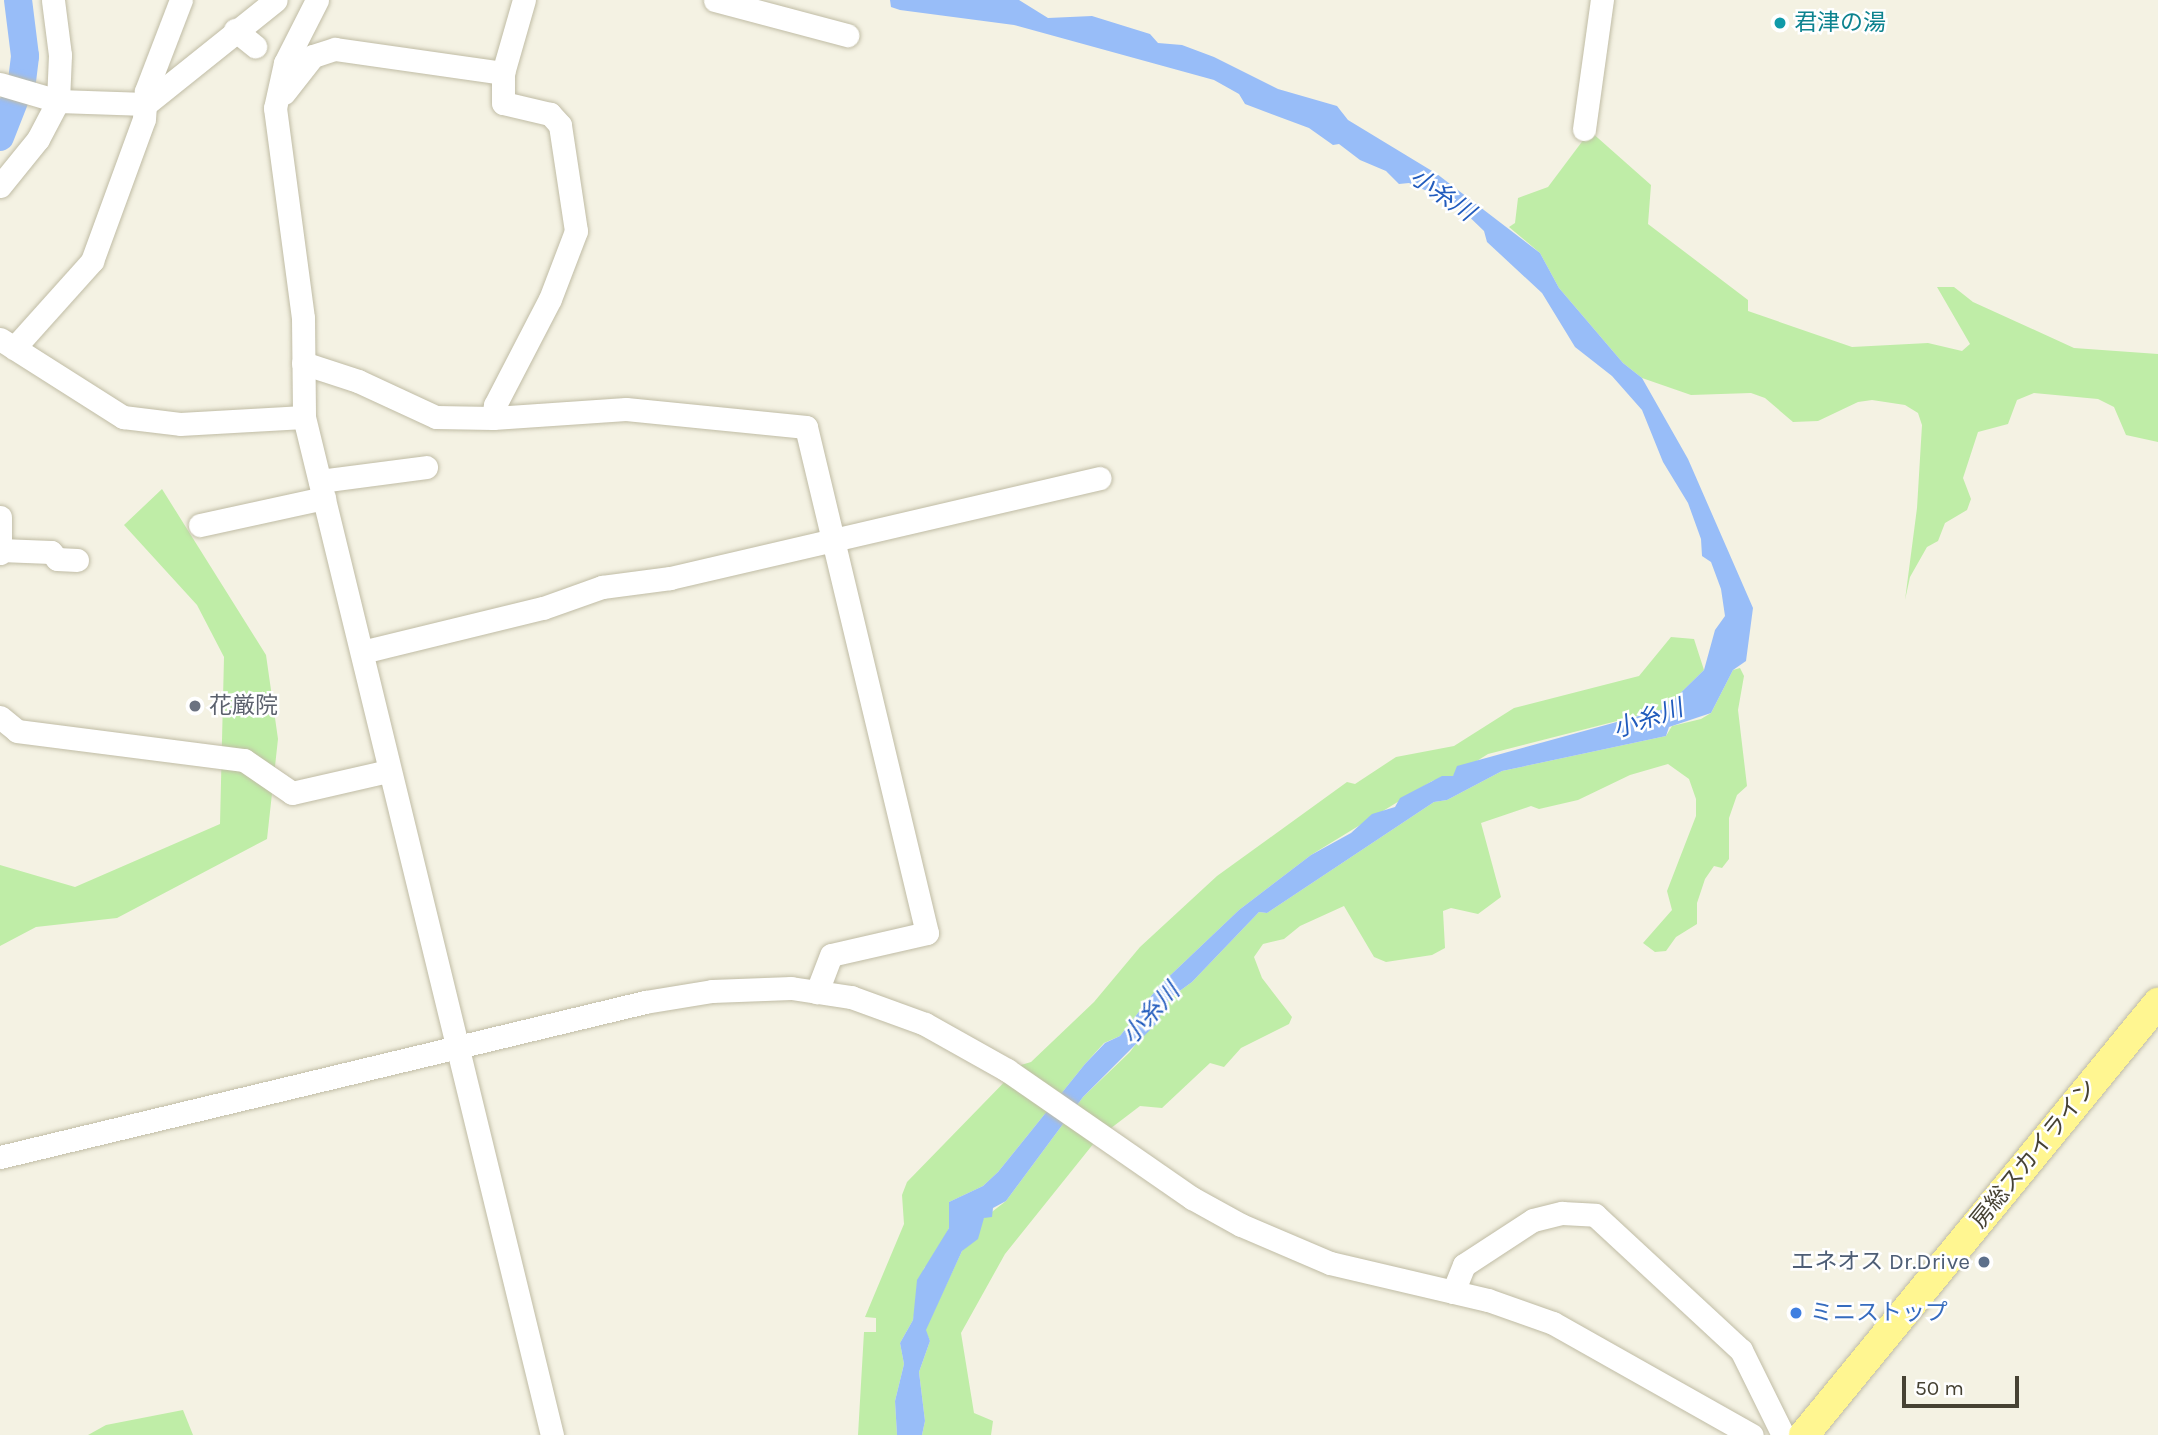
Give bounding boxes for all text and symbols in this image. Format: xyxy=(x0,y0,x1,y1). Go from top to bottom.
place label: 君津の湯 xyxy=(1794,9,1886,37)
marker: 君津の湯 xyxy=(1772,15,1788,31)
water label: 小糸川 xyxy=(1404,163,1480,227)
place label: 花厳院 xyxy=(209,692,278,720)
water label: 小糸川 xyxy=(1609,694,1687,744)
marker: 花厳院 xyxy=(187,698,203,714)
water label: 小糸川 xyxy=(1116,978,1186,1050)
street label: 房総スカイライン xyxy=(1965,1074,2103,1234)
place label: エネオス Dr.Drive xyxy=(1791,1248,1970,1276)
marker: エネオス Dr.Drive xyxy=(1976,1254,1992,1270)
place label: ミニストップ xyxy=(1810,1299,1948,1327)
marker: ミニストップ xyxy=(1788,1305,1804,1321)
scale bar xyxy=(1906,1362,2023,1406)
text: 50 m xyxy=(1915,1376,1964,1400)

